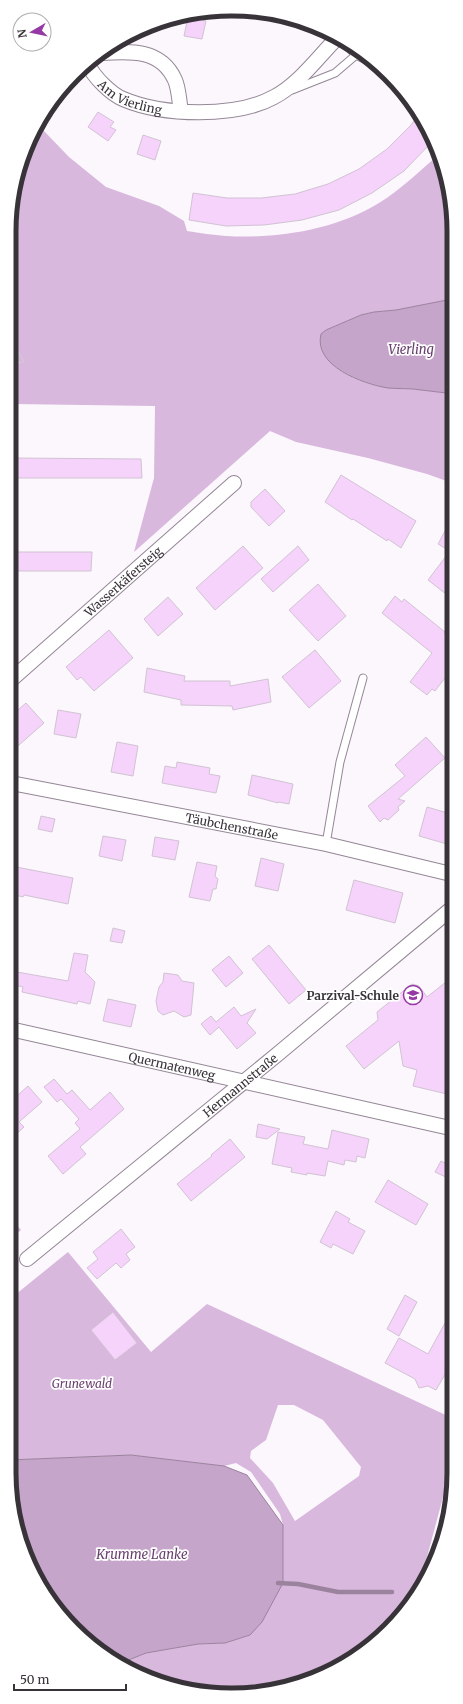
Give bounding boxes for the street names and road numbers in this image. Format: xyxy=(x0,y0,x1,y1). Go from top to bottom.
street label: Am Vierling xyxy=(94,76,164,117)
street label: Wasserkäfersteig xyxy=(80,542,165,620)
street label: Täubchenstraße xyxy=(184,809,279,842)
street label: Quermatenweg xyxy=(127,1048,217,1083)
street label: Hermannstraße xyxy=(200,1050,280,1120)

